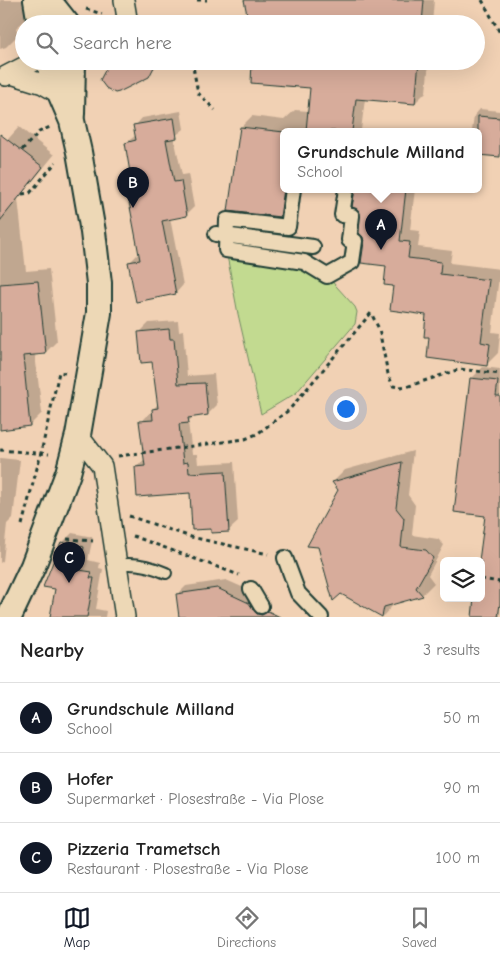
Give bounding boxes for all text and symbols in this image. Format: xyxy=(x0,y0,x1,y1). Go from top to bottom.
search box xyxy=(15,15,485,70)
icon: search xyxy=(33,29,61,57)
text: Search here xyxy=(73,32,172,54)
popup xyxy=(280,128,482,193)
text: Grundschule Milland xyxy=(297,141,465,163)
text: School xyxy=(297,163,343,181)
pin: B xyxy=(117,167,149,208)
pin: A xyxy=(365,209,397,250)
your location xyxy=(333,396,359,422)
pin: C xyxy=(53,542,85,583)
map controls xyxy=(440,557,485,602)
button: layers xyxy=(440,557,485,602)
text: Nearby xyxy=(20,638,84,662)
text: 3 results xyxy=(423,641,480,659)
text: Grundschule Milland xyxy=(67,698,234,720)
text: A xyxy=(32,709,40,727)
text: 50 m xyxy=(443,709,480,727)
text: School xyxy=(67,720,113,738)
text: Hofer xyxy=(67,768,113,790)
text: B xyxy=(31,779,41,797)
text: 90 m xyxy=(443,779,480,797)
text: Supermarket · Plosestraße - Via Plose xyxy=(67,790,324,808)
text: Pizzeria Trametsch xyxy=(67,838,221,860)
text: C xyxy=(31,849,41,867)
text: 100 m xyxy=(436,849,480,867)
text: Restaurant · Plosestraße - Via Plose xyxy=(67,860,309,878)
tab: Map xyxy=(63,904,91,951)
tab: Directions xyxy=(217,904,276,951)
tab: Saved xyxy=(402,904,437,951)

